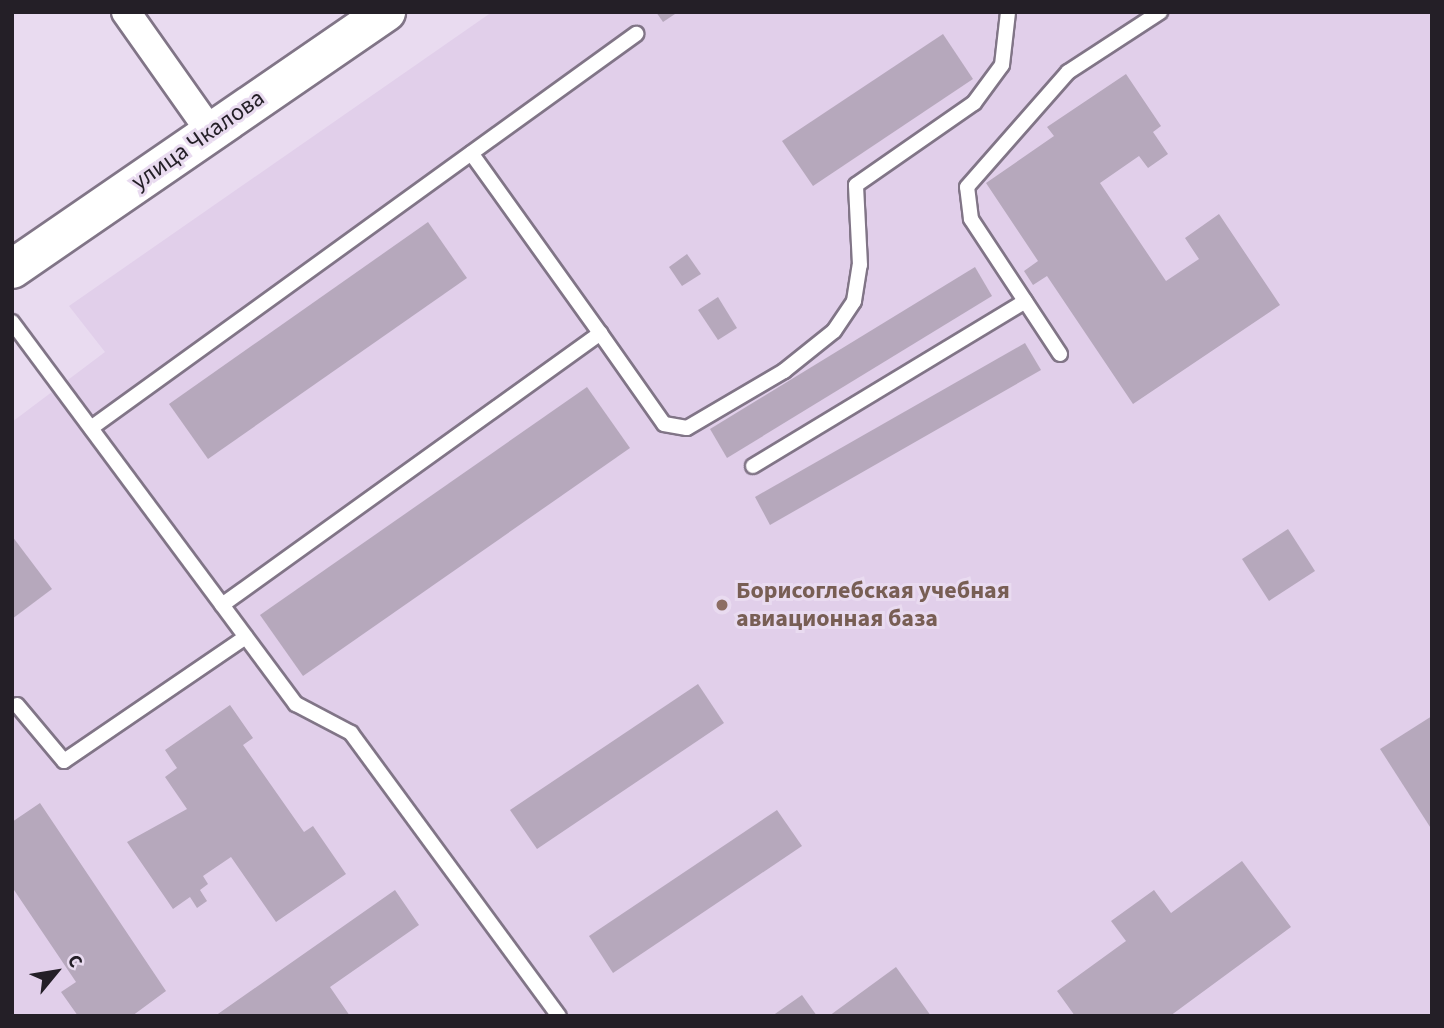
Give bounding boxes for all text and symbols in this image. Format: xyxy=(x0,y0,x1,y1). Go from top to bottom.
street label: улица Чкалова xyxy=(126,84,270,196)
place label: Борисоглебская учебная авиационная база xyxy=(736,577,1010,633)
marker: Борисоглебская учебная авиационная база xyxy=(714,597,730,613)
north arrow xyxy=(21,937,91,1007)
text: С xyxy=(60,950,89,973)

